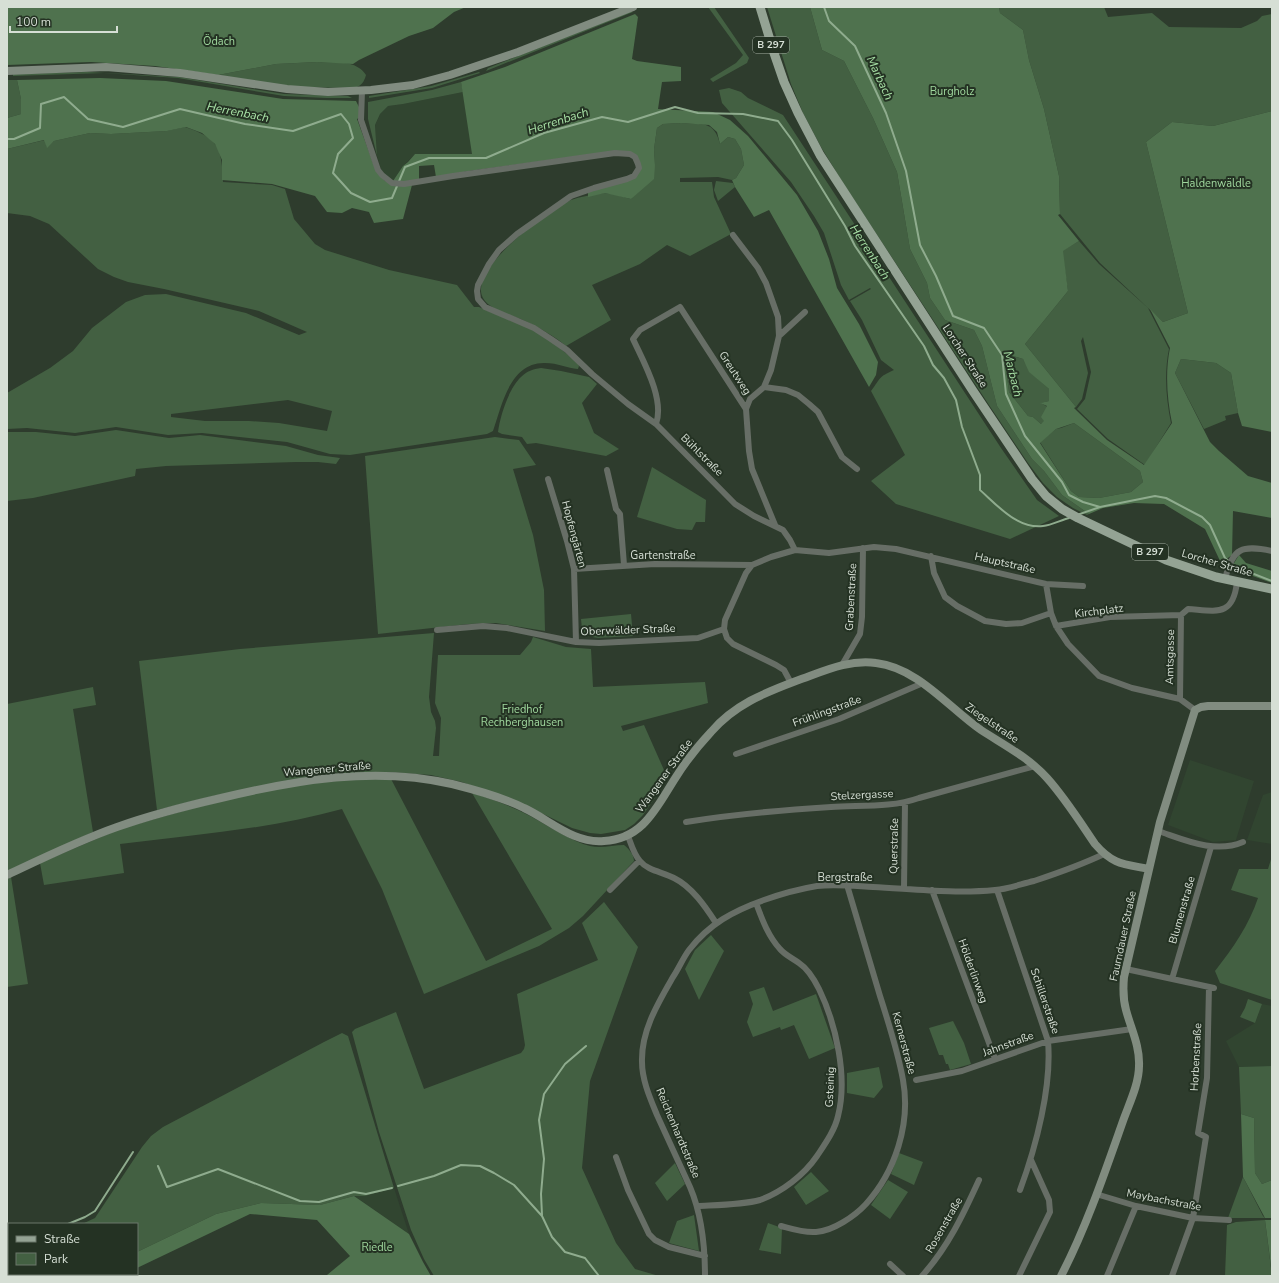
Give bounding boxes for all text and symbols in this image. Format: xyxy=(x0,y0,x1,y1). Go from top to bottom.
scale bar xyxy=(10,8,117,34)
text: 100 m xyxy=(16,14,51,30)
park label: Ödach xyxy=(203,34,235,49)
road number: B 297 xyxy=(753,37,789,53)
water label: Marbach xyxy=(863,53,897,103)
park label: Burgholz xyxy=(930,84,974,99)
water label: Herrenbach xyxy=(206,98,271,126)
water label: Herrenbach xyxy=(526,104,591,138)
park label: Haldenwäldle xyxy=(1181,176,1251,191)
water label: Herrenbach xyxy=(846,221,894,283)
street label: Lorcher Straße xyxy=(939,321,991,391)
street label: Greutweg xyxy=(715,348,755,398)
water label: Marbach xyxy=(1000,349,1026,399)
street label: Bühlstraße xyxy=(677,430,727,480)
street label: Hopfengärten xyxy=(558,499,590,569)
road number: B 297 xyxy=(1132,544,1168,560)
street label: Lorcher Straße xyxy=(1180,546,1254,580)
street label: Gartenstraße xyxy=(630,548,696,563)
street label: Hauptstraße xyxy=(973,549,1037,577)
street label: Grabenstraße xyxy=(842,563,860,631)
street label: Kirchplatz xyxy=(1074,601,1124,621)
street label: Oberwälder Straße xyxy=(580,621,676,639)
street label: Amtsgasse xyxy=(1162,629,1178,685)
street label: Frühlingstraße xyxy=(791,692,864,730)
street label: Ziegelstraße xyxy=(962,699,1022,747)
park label: Friedhof Rechberghausen xyxy=(481,702,563,730)
street label: Wangener Straße xyxy=(632,736,696,816)
street label: Wangener Straße xyxy=(283,758,371,780)
street label: Stelzergasse xyxy=(830,786,894,804)
street label: Querstraße xyxy=(886,818,902,874)
street label: Bergstraße xyxy=(817,870,873,885)
street label: Blumenstraße xyxy=(1165,874,1199,946)
street label: Faurndauer Straße xyxy=(1106,889,1140,983)
street label: Hölderlinweg xyxy=(954,937,992,1005)
street label: Schillerstraße xyxy=(1027,966,1063,1036)
street label: Kernerstraße xyxy=(888,1010,920,1076)
street label: Horbenstraße xyxy=(1187,1022,1205,1092)
street label: Jahnstraße xyxy=(979,1028,1036,1061)
street label: Gsteinig xyxy=(822,1066,838,1108)
street label: Reichenhardtstraße xyxy=(652,1086,704,1181)
street label: Maybachstraße xyxy=(1125,1185,1203,1215)
street label: Rosenstraße xyxy=(922,1194,966,1256)
legend xyxy=(8,1223,138,1275)
text: Straße xyxy=(44,1231,80,1247)
park label: Riedle xyxy=(361,1240,393,1255)
text: Park xyxy=(44,1251,69,1267)

